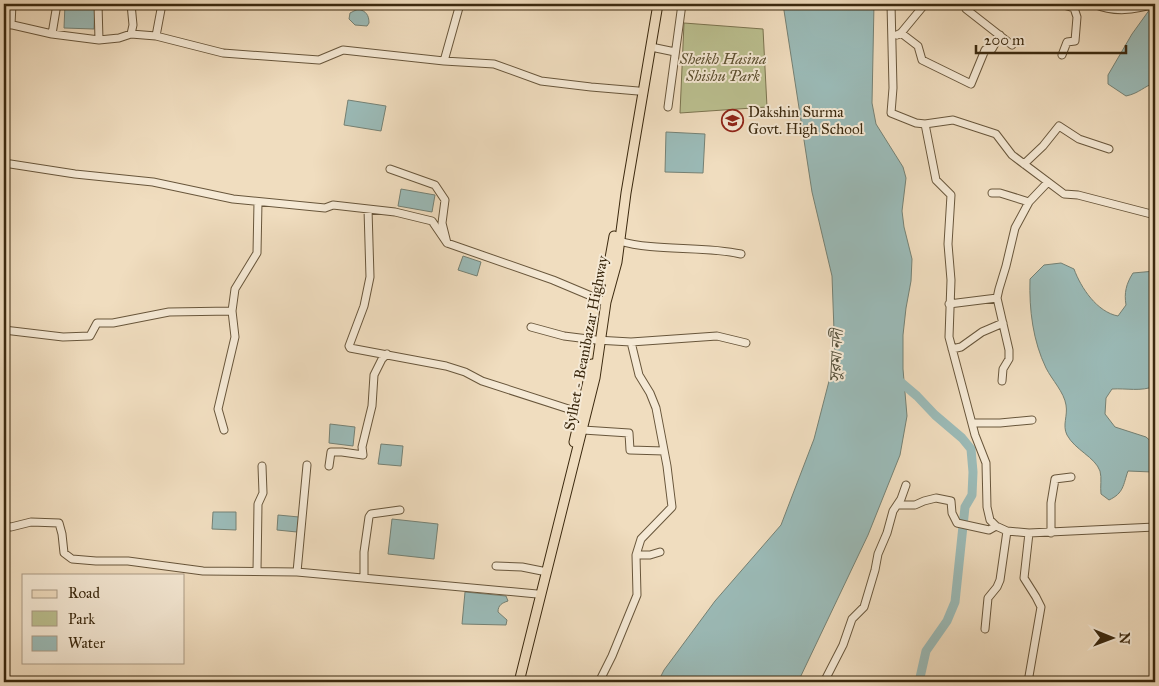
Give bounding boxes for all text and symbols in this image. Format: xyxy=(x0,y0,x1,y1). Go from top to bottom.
scale bar xyxy=(976,22,1126,54)
text: 200 m xyxy=(984,31,1025,49)
park label: Sheikh Hasina Shishu Park xyxy=(679,50,766,85)
place label: Dakshin Surma Govt. High School xyxy=(748,103,865,138)
school or university icon: Dakshin Surma Govt. High School xyxy=(720,109,744,133)
street label: Sylhet - Beanibazar Highway xyxy=(560,253,612,432)
water label: সুরমা নদী xyxy=(825,327,847,383)
legend xyxy=(22,574,185,664)
text: Road xyxy=(68,584,100,602)
text: Park xyxy=(68,610,95,628)
north arrow xyxy=(1086,614,1136,664)
text: N xyxy=(1116,632,1133,644)
text: Water xyxy=(68,634,105,652)

